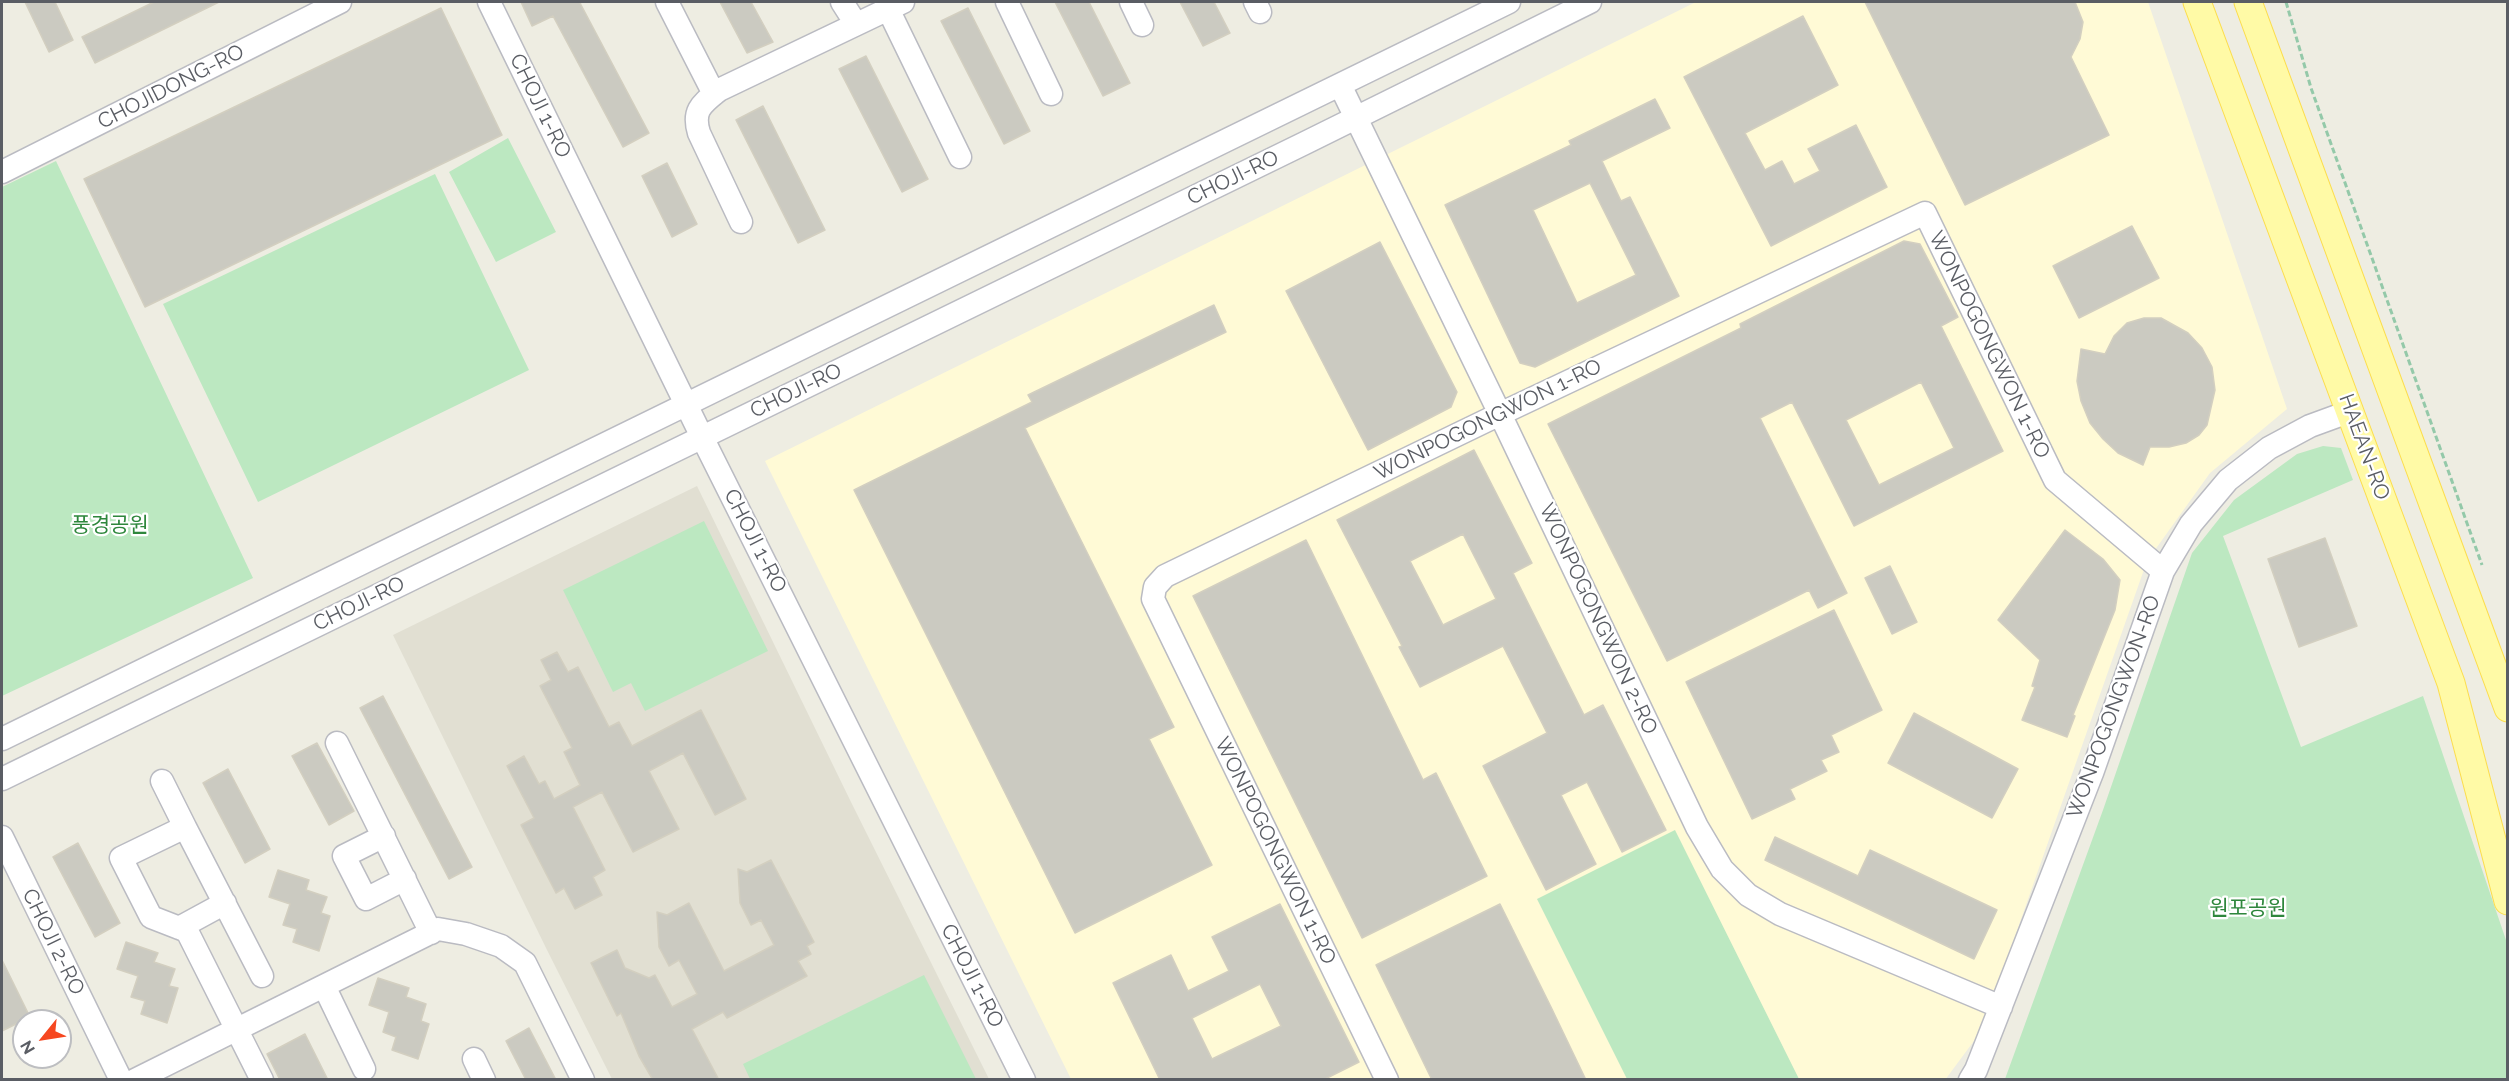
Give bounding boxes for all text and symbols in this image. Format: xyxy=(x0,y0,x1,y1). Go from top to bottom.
street label: CHOJIDONG-RO xyxy=(94,39,248,135)
street label: CHOJI 1-RO xyxy=(504,50,576,162)
street label: CHOJI-RO xyxy=(1183,145,1283,211)
street label: WONPOGONGWON 1-RO xyxy=(1923,227,2055,463)
street label: WONPOGONGWON 1-RO xyxy=(1370,354,1606,486)
street label: CHOJI-RO xyxy=(746,358,846,424)
street label: HAEAN-RO xyxy=(2333,390,2395,504)
street label: CHOJI 1-RO xyxy=(718,485,792,597)
street label: WONPOGONGWON 2-RO xyxy=(1533,500,1663,738)
park label: 풍경공원 xyxy=(71,513,149,539)
street label: CHOJI-RO xyxy=(309,571,409,637)
street label: WONPOGONGWON-RO xyxy=(2062,592,2166,822)
street label: WONPOGONGWON 1-RO xyxy=(1209,733,1341,969)
street label: CHOJI 2-RO xyxy=(16,885,90,999)
park label: 원포공원 xyxy=(2209,896,2287,922)
street label: CHOJI 1-RO xyxy=(935,920,1009,1032)
north arrow xyxy=(12,1009,72,1069)
text: N xyxy=(16,1037,39,1057)

